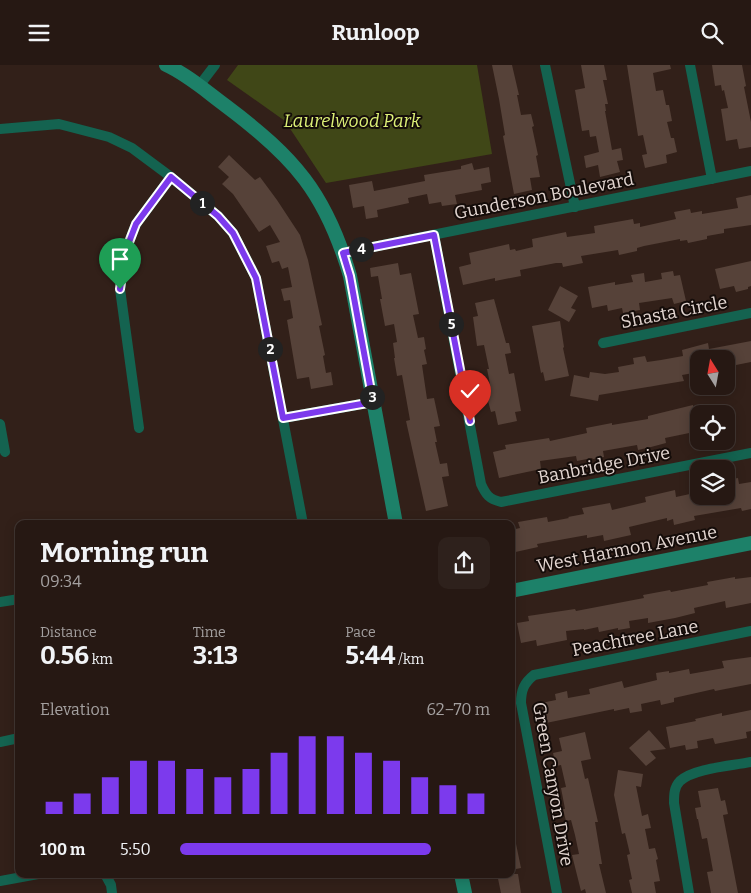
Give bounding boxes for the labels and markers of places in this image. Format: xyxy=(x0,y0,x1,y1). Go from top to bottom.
pin: 1 xyxy=(190,191,214,215)
pin: 4 xyxy=(348,237,374,261)
pin xyxy=(99,238,141,289)
pin: 5 xyxy=(438,311,464,337)
pin: 2 xyxy=(258,337,282,361)
pin xyxy=(449,370,491,421)
pin: 3 xyxy=(360,385,384,409)

